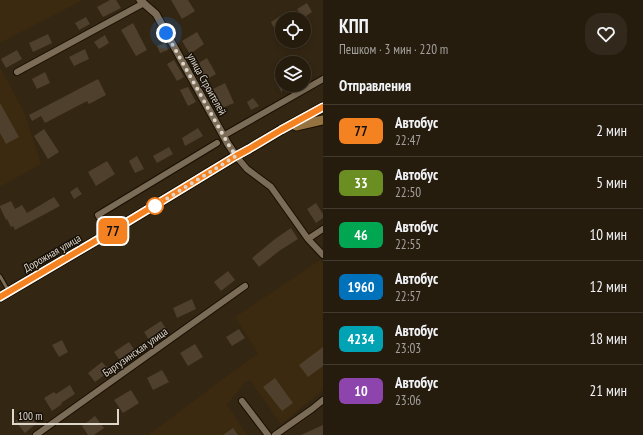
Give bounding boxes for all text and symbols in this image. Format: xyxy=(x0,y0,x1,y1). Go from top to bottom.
map controls xyxy=(275,12,311,92)
button: locate xyxy=(275,12,311,48)
button: heart xyxy=(585,13,627,55)
text: КПП xyxy=(339,14,369,38)
your location xyxy=(156,23,176,43)
text: Пешком · 3 мин · 220 m xyxy=(339,41,448,58)
street label: улица Строителей xyxy=(184,50,230,118)
button: layers xyxy=(275,56,311,92)
text: Отправления xyxy=(339,76,411,95)
text: Автобус xyxy=(395,113,438,132)
text: 2 мин xyxy=(596,121,627,140)
text: 77 xyxy=(354,122,368,140)
text: 22:47 xyxy=(395,132,421,149)
text: Автобус xyxy=(395,165,438,184)
text: 5 мин xyxy=(596,173,627,192)
text: 33 xyxy=(354,174,368,192)
text: 22:50 xyxy=(395,184,421,201)
unlabelled marker xyxy=(146,197,164,215)
text: Автобус xyxy=(395,217,438,236)
line badge: 77 xyxy=(95,218,131,244)
text: 77 xyxy=(106,222,120,240)
text: 10 мин xyxy=(589,225,627,244)
text: 46 xyxy=(354,226,368,244)
street label: Дорожная улица xyxy=(21,231,83,275)
text: 22:55 xyxy=(395,236,421,253)
text: Автобус xyxy=(395,269,438,288)
text: 12 мин xyxy=(589,277,627,296)
text: 1960 xyxy=(348,278,374,296)
text: 22:57 xyxy=(395,288,421,305)
text: Автобус xyxy=(395,321,438,340)
street label: Баргузинская улица xyxy=(100,324,170,380)
text: 18 мин xyxy=(589,329,627,348)
text: 4234 xyxy=(348,330,374,348)
text: 23:03 xyxy=(395,340,421,357)
text: Автобус xyxy=(395,373,438,392)
text: 21 мин xyxy=(589,381,627,400)
text: 10 xyxy=(354,382,368,400)
text: 23:06 xyxy=(395,392,421,409)
scale bar xyxy=(12,407,119,426)
text: 100 m xyxy=(18,409,42,423)

